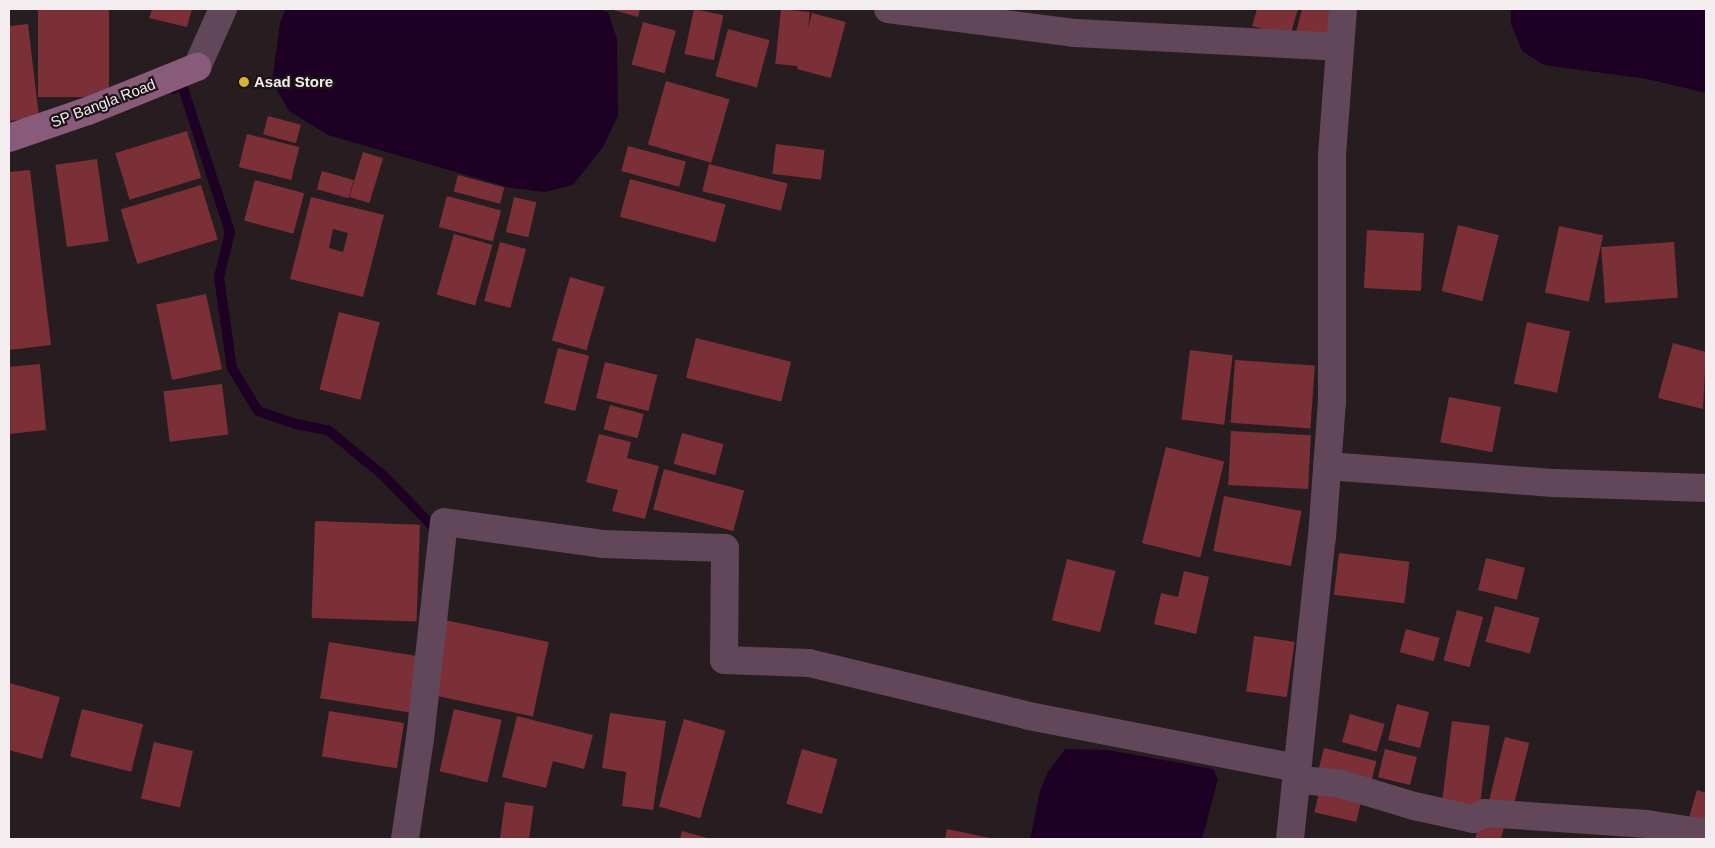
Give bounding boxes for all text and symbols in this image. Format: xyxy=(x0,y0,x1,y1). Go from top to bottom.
place label: Asad Store xyxy=(254,73,333,91)
street label: SP Bangla Road xyxy=(48,75,158,131)
marker: Asad Store xyxy=(238,76,250,88)

